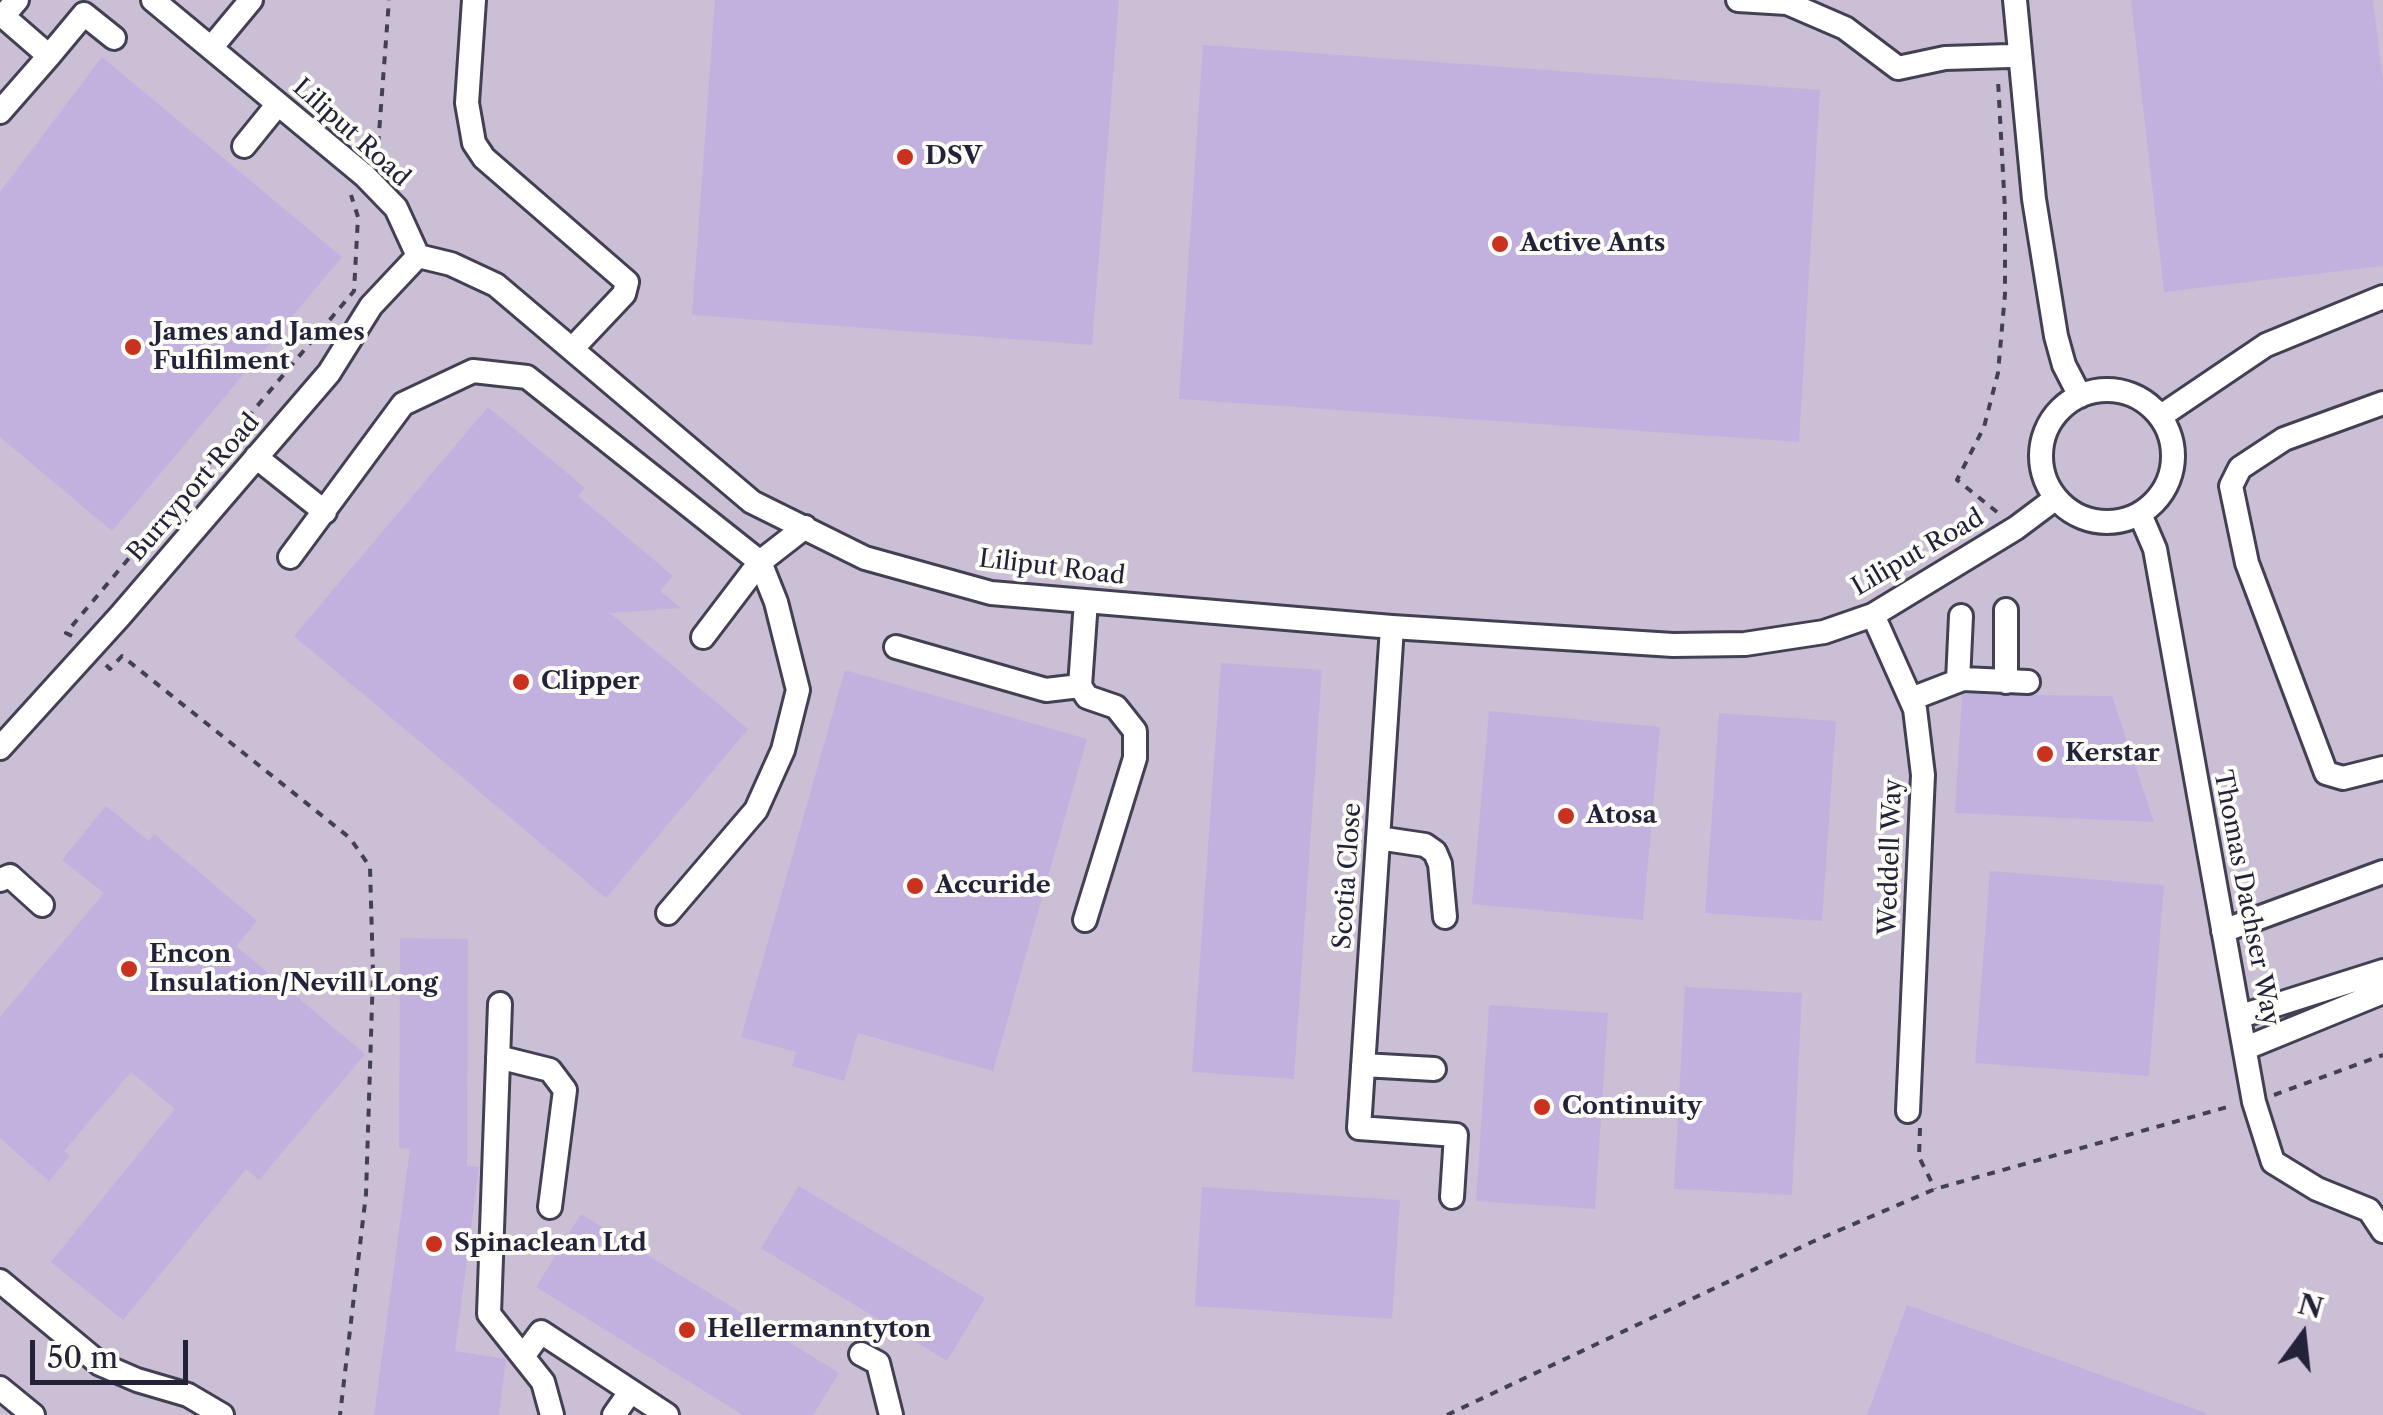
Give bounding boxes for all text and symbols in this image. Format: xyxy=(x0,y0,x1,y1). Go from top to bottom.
street label: Liliput Road xyxy=(286,73,416,193)
place label: DSV xyxy=(925,142,982,172)
marker: DSV xyxy=(894,146,916,168)
place label: Active Ants xyxy=(1520,229,1665,259)
marker: Active Ants xyxy=(1489,233,1511,255)
place label: James and James Fulfilment xyxy=(153,318,365,377)
marker: James and James Fulfilment xyxy=(122,336,144,358)
street label: Burryport Road xyxy=(122,408,266,568)
street label: Liliput Road xyxy=(1847,503,1989,603)
street label: Liliput Road xyxy=(977,544,1127,592)
place label: Clipper xyxy=(541,667,639,697)
marker: Clipper xyxy=(510,671,532,693)
place label: Kerstar xyxy=(2065,739,2160,769)
marker: Kerstar xyxy=(2034,743,2056,765)
street label: Thomas Dachser Way xyxy=(2207,768,2285,1028)
street label: Weddell Way xyxy=(1873,778,1909,936)
place label: Atosa xyxy=(1586,801,1657,831)
street label: Scotia Close xyxy=(1328,802,1368,950)
marker: Atosa xyxy=(1555,805,1577,827)
place label: Accuride xyxy=(935,871,1051,901)
marker: Accuride xyxy=(904,875,926,897)
place label: Encon Insulation/Nevill Long xyxy=(149,940,438,999)
marker: Encon Insulation/Nevill Long xyxy=(118,958,140,980)
place label: Continuity xyxy=(1562,1092,1702,1122)
marker: Continuity xyxy=(1531,1096,1553,1118)
place label: Spinaclean Ltd xyxy=(454,1229,647,1259)
marker: Spinaclean Ltd xyxy=(423,1233,445,1255)
north arrow xyxy=(2253,1285,2353,1385)
text: N xyxy=(2295,1286,2327,1326)
place label: Hellermanntyton xyxy=(707,1315,931,1345)
marker: Hellermanntyton xyxy=(676,1319,698,1341)
scale bar xyxy=(35,1320,192,1382)
text: 50 m xyxy=(47,1339,118,1376)

